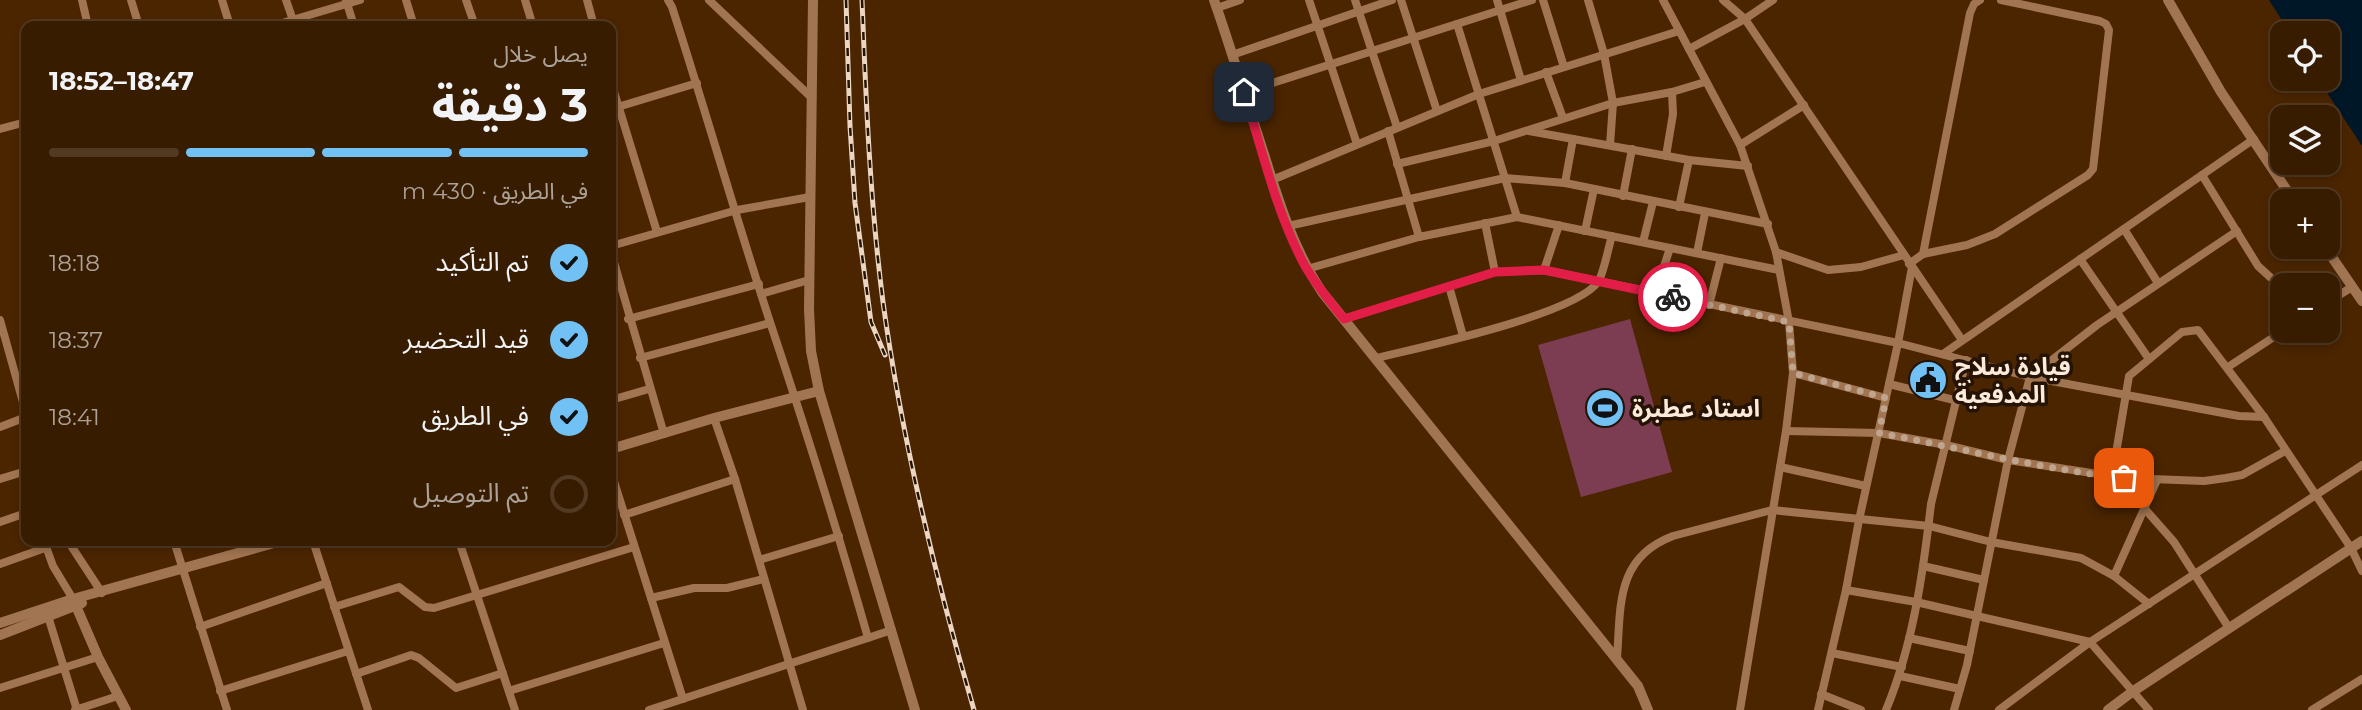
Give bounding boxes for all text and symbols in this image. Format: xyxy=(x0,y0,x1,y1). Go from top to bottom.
map controls xyxy=(2270,21,2340,343)
button: locate xyxy=(2270,21,2340,91)
text: يصل خلال xyxy=(493,40,588,68)
pin xyxy=(1214,62,1274,122)
text: 18:47–18:52 xyxy=(49,65,194,97)
icon: home xyxy=(1225,73,1263,111)
text: 3 دقيقة xyxy=(432,76,588,133)
button: layers xyxy=(2270,105,2340,175)
text: في الطريق · 430 m xyxy=(402,177,588,205)
button: + xyxy=(2270,189,2340,259)
icon: check xyxy=(550,244,588,282)
text: تم التأكيد xyxy=(435,246,529,278)
text: 18:18 xyxy=(49,249,100,277)
courier xyxy=(1638,262,1708,332)
button: − xyxy=(2270,273,2340,343)
icon: bike xyxy=(1654,278,1692,316)
icon: check xyxy=(550,321,588,359)
text: قيد التحضير xyxy=(403,323,529,355)
text: 18:37 xyxy=(49,326,103,354)
place label: قيادة سلاح المدفعية xyxy=(1955,352,2071,409)
public building icon: قيادة سلاح المدفعية xyxy=(1907,359,1949,401)
sports icon: استاد عطبرة xyxy=(1584,387,1626,429)
place label: استاد عطبرة xyxy=(1632,394,1760,423)
icon: check xyxy=(550,398,588,436)
text: في الطريق xyxy=(422,400,529,432)
text: 18:41 xyxy=(49,403,100,431)
pin xyxy=(2094,448,2154,508)
icon: bag xyxy=(2105,459,2143,497)
text: تم التوصيل xyxy=(413,477,529,509)

